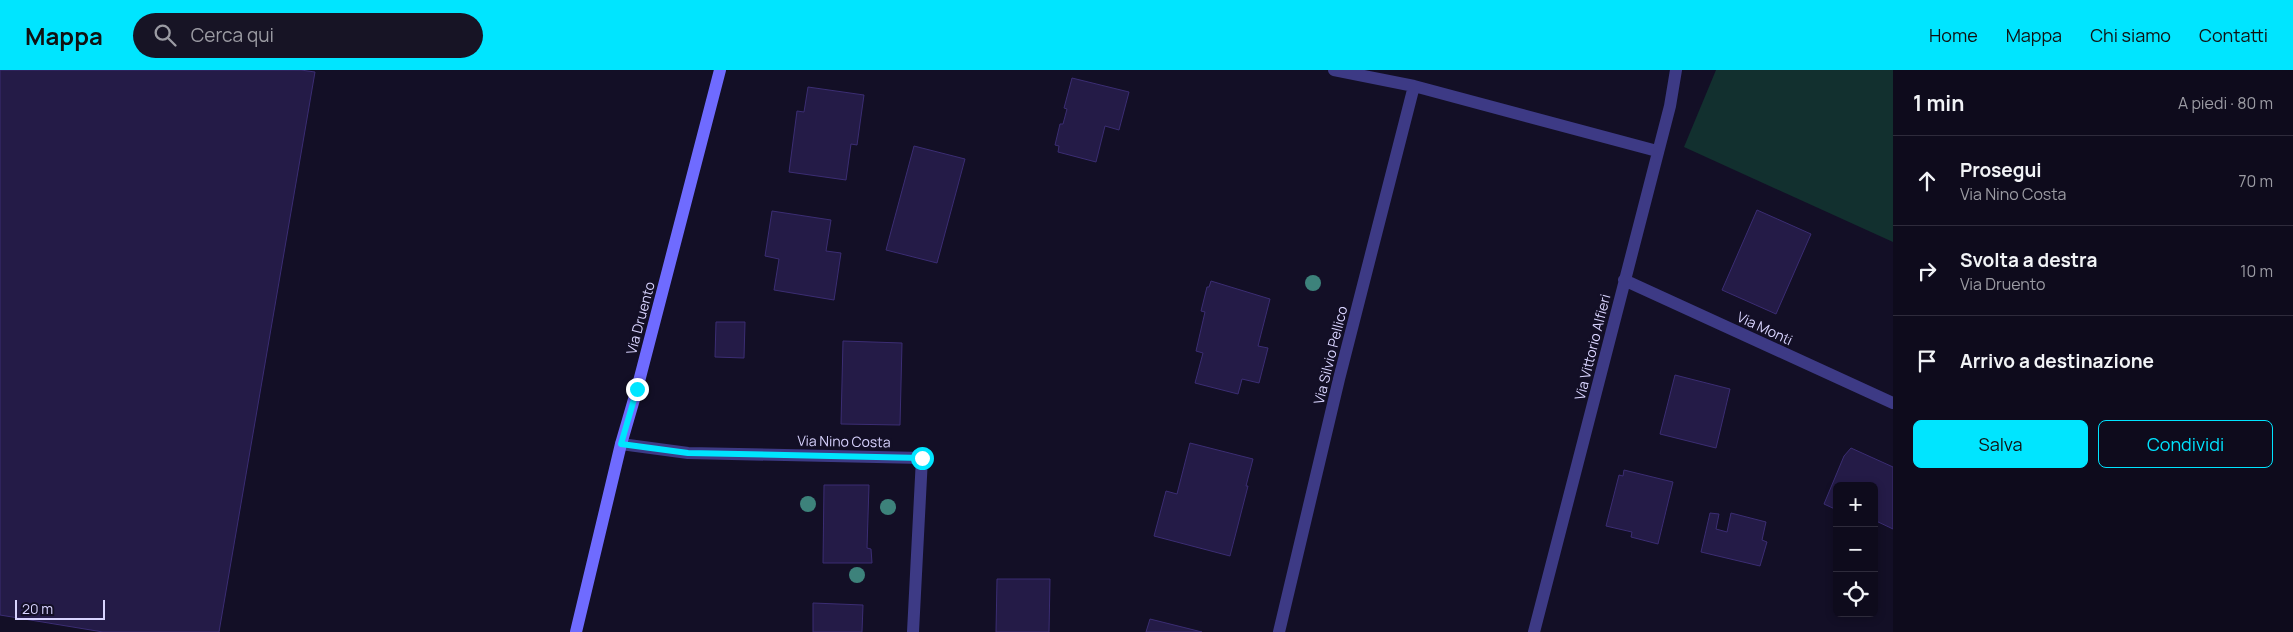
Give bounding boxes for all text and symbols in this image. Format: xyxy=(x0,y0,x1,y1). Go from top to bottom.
search box xyxy=(133,13,483,58)
text: Mappa xyxy=(25,19,103,52)
icon: search xyxy=(151,21,179,49)
text: Cerca qui xyxy=(191,22,274,48)
text: Home xyxy=(1929,23,1978,47)
text: Mappa xyxy=(2006,23,2062,47)
text: Chi siamo xyxy=(2090,23,2171,47)
text: Contatti xyxy=(2199,23,2268,47)
text: 1 min xyxy=(1913,89,1964,117)
text: A piedi · 80 m xyxy=(2178,92,2273,114)
text: Prosegui xyxy=(1960,157,2042,183)
icon: ahead xyxy=(1913,167,1941,195)
text: 70 m xyxy=(2238,170,2273,192)
text: Via Nino Costa xyxy=(1960,183,2067,205)
text: Svolta a destra xyxy=(1960,247,2097,273)
icon: right xyxy=(1913,257,1941,285)
text: 10 m xyxy=(2240,260,2273,282)
text: Via Druento xyxy=(1960,273,2045,295)
street label: Via Druento xyxy=(621,279,659,357)
street label: Via Vittorio Alfieri xyxy=(1570,292,1614,402)
street label: Via Silvio Pellico xyxy=(1309,304,1351,406)
street label: Via Monti xyxy=(1734,307,1796,349)
icon: arrive xyxy=(1913,347,1941,375)
text: Arrivo a destinazione xyxy=(1960,348,2154,374)
route end xyxy=(626,378,649,401)
button: Salva xyxy=(1913,420,2088,468)
button: Condividi xyxy=(2098,420,2273,468)
street label: Via Nino Costa xyxy=(797,431,891,451)
route start xyxy=(911,447,934,470)
map controls xyxy=(1833,482,1878,617)
button: + xyxy=(1833,482,1878,527)
button: − xyxy=(1833,527,1878,572)
button: locate xyxy=(1833,572,1878,617)
scale bar xyxy=(15,597,105,620)
text: 20 m xyxy=(22,599,53,618)

